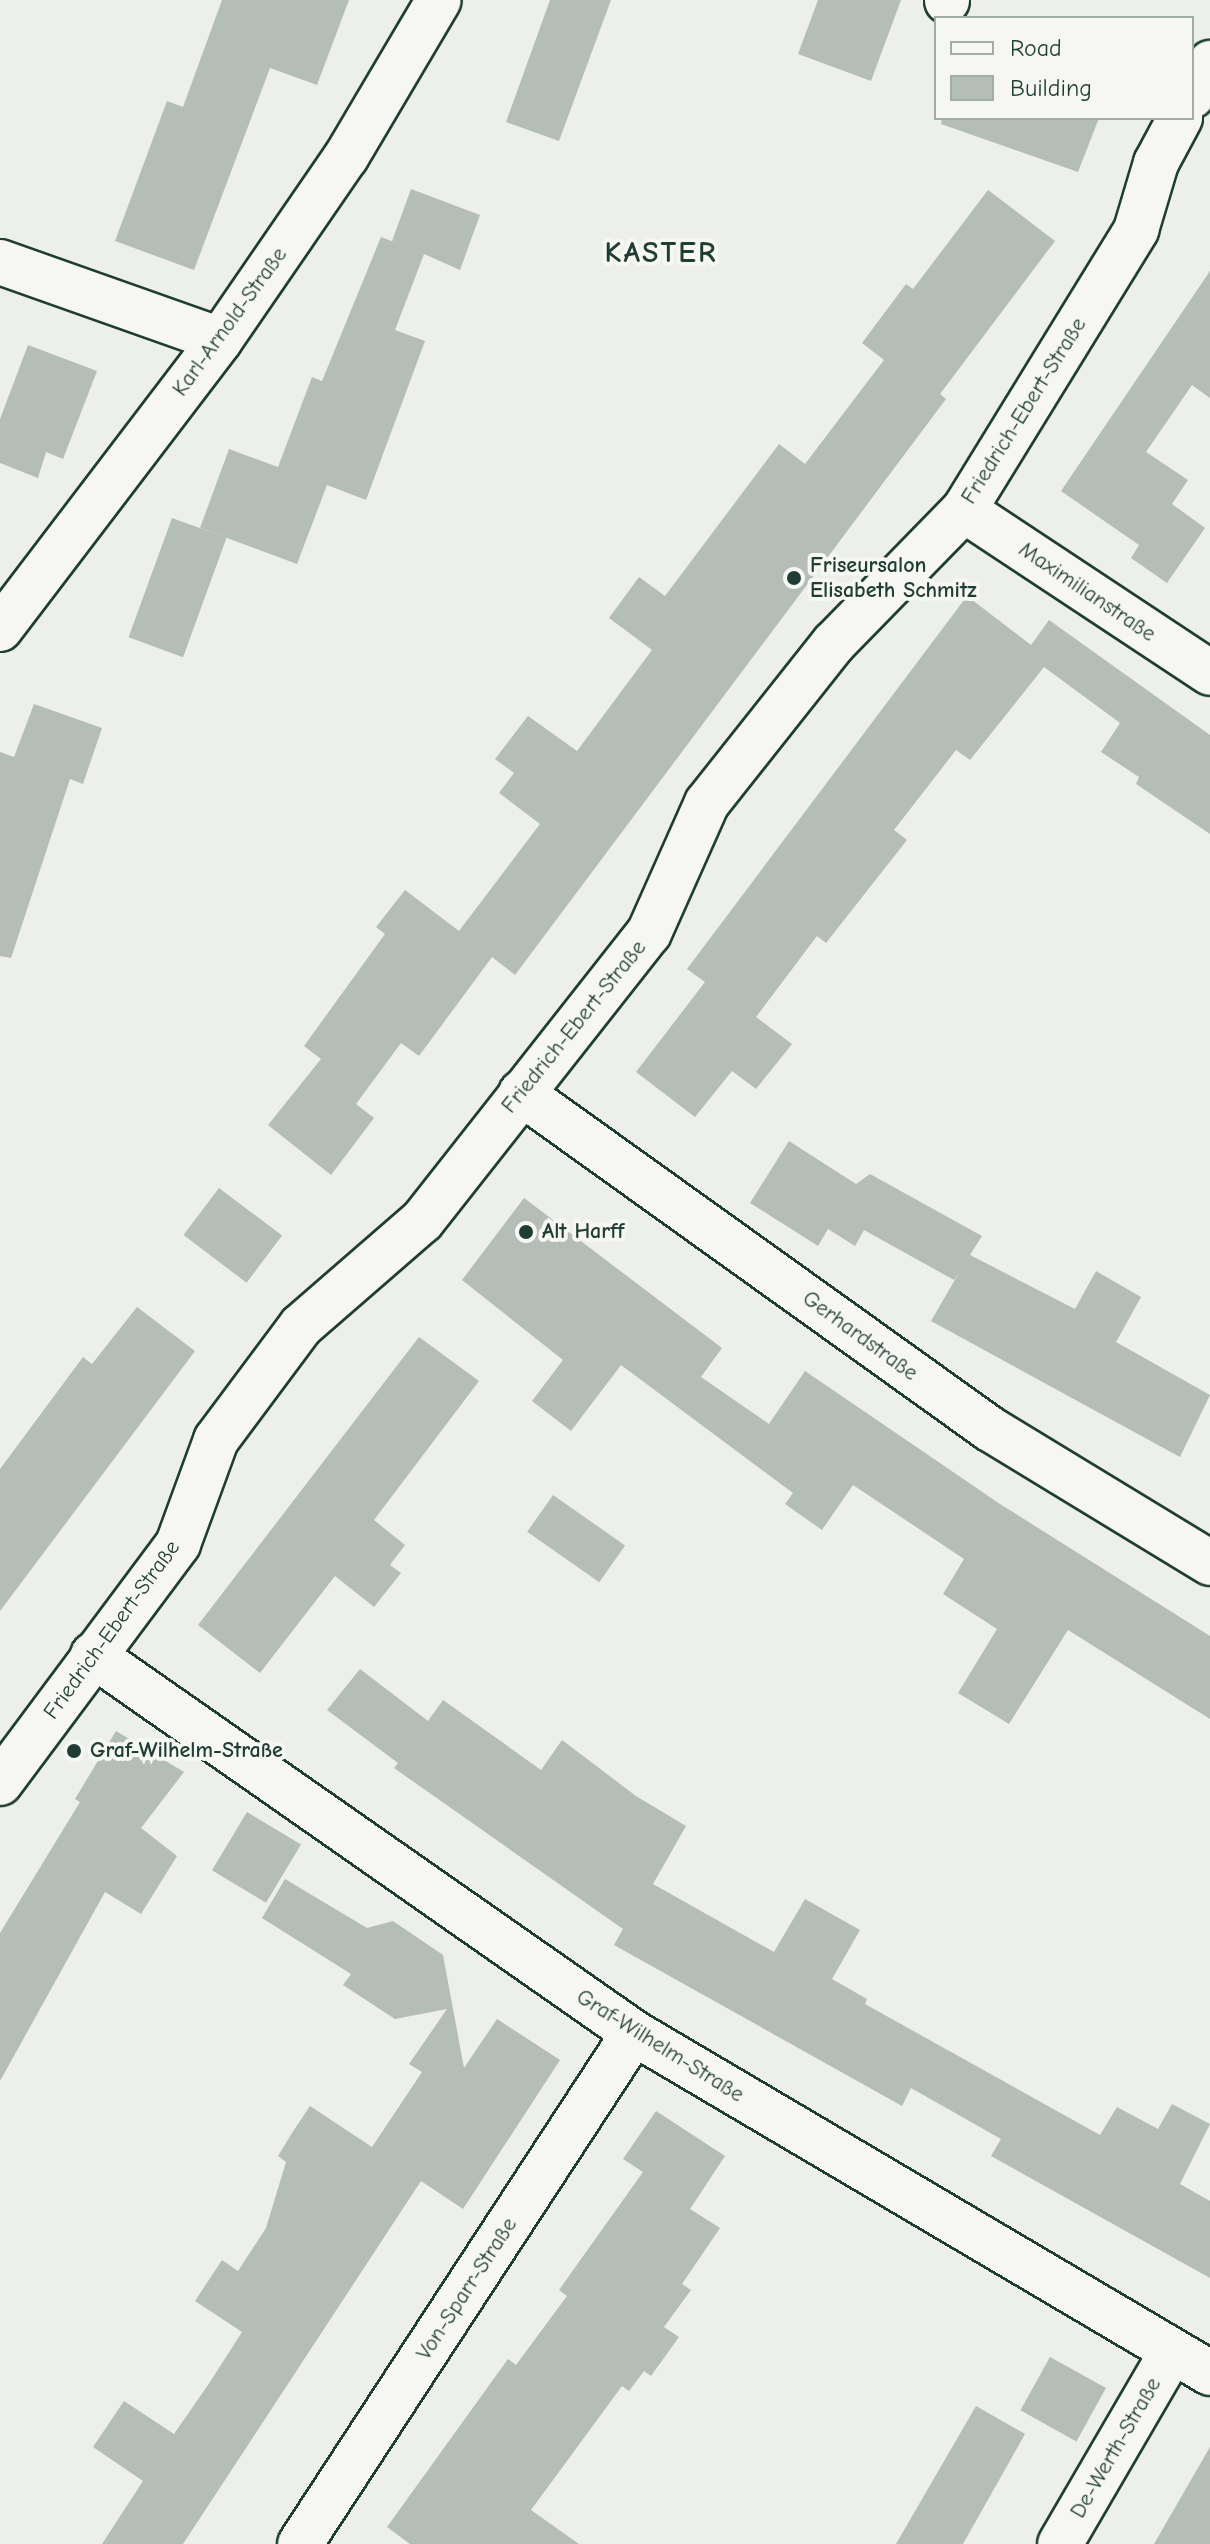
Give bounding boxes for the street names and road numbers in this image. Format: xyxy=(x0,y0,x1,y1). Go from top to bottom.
street label: Karl-Arnold-Straße xyxy=(167,242,293,402)
street label: Friedrich-Ebert-Straße xyxy=(956,313,1092,509)
street label: Maximilianstraße xyxy=(1014,536,1160,648)
street label: Friedrich-Ebert-Straße xyxy=(496,935,652,1119)
street label: Gerhardstraße xyxy=(797,1285,923,1387)
street label: Friedrich-Ebert-Straße xyxy=(38,1535,186,1725)
street label: Graf-Wilhelm-Straße xyxy=(571,1984,749,2108)
street label: Von-Sparr-Straße xyxy=(411,2213,523,2365)
street label: De-Werth-Straße xyxy=(1065,2373,1167,2523)

